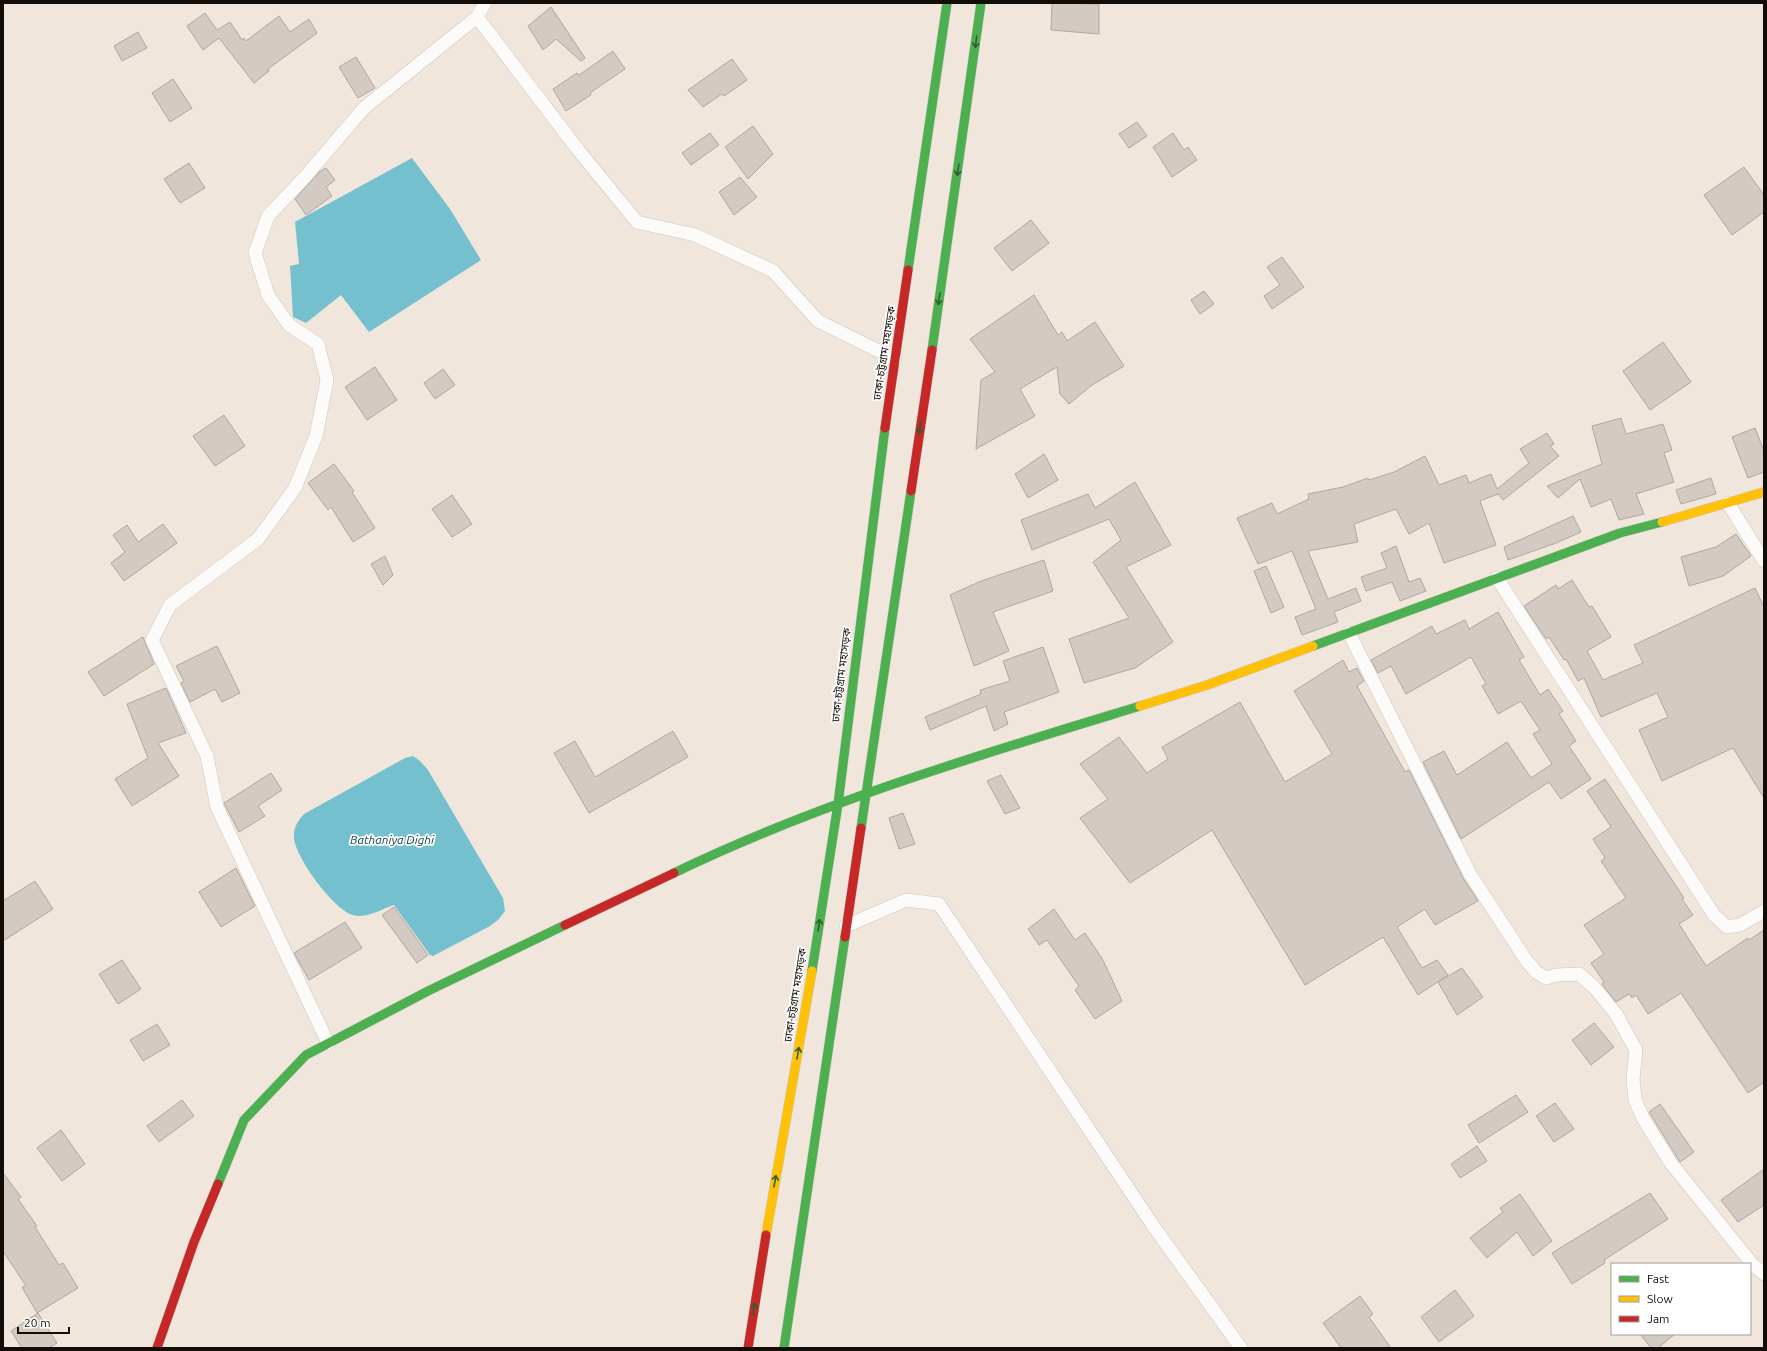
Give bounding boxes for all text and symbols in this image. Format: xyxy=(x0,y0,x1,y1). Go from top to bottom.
one-way arrow xyxy=(972,35,980,48)
one-way arrow xyxy=(954,163,962,176)
one-way arrow xyxy=(935,292,943,305)
street label: ঢাকা-চট্টগ্রাম মহাসড়ক xyxy=(870,305,897,402)
one-way arrow xyxy=(916,421,924,434)
street label: ঢাকা-চট্টগ্রাম মহাসড়ক xyxy=(829,627,853,724)
water label: Bathaniya Dighi xyxy=(350,833,435,846)
one-way arrow xyxy=(815,919,823,932)
street label: ঢাকা-চট্টগ্রাম মহাসড়ক xyxy=(781,947,808,1044)
one-way arrow xyxy=(794,1047,802,1060)
one-way arrow xyxy=(771,1175,779,1188)
legend xyxy=(1611,1263,1751,1335)
text: Fast xyxy=(1647,1272,1669,1285)
text: Slow xyxy=(1647,1292,1673,1305)
one-way arrow xyxy=(750,1303,758,1316)
scale bar xyxy=(18,1309,69,1335)
text: Jam xyxy=(1647,1312,1669,1325)
text: 20 m xyxy=(24,1316,51,1329)

